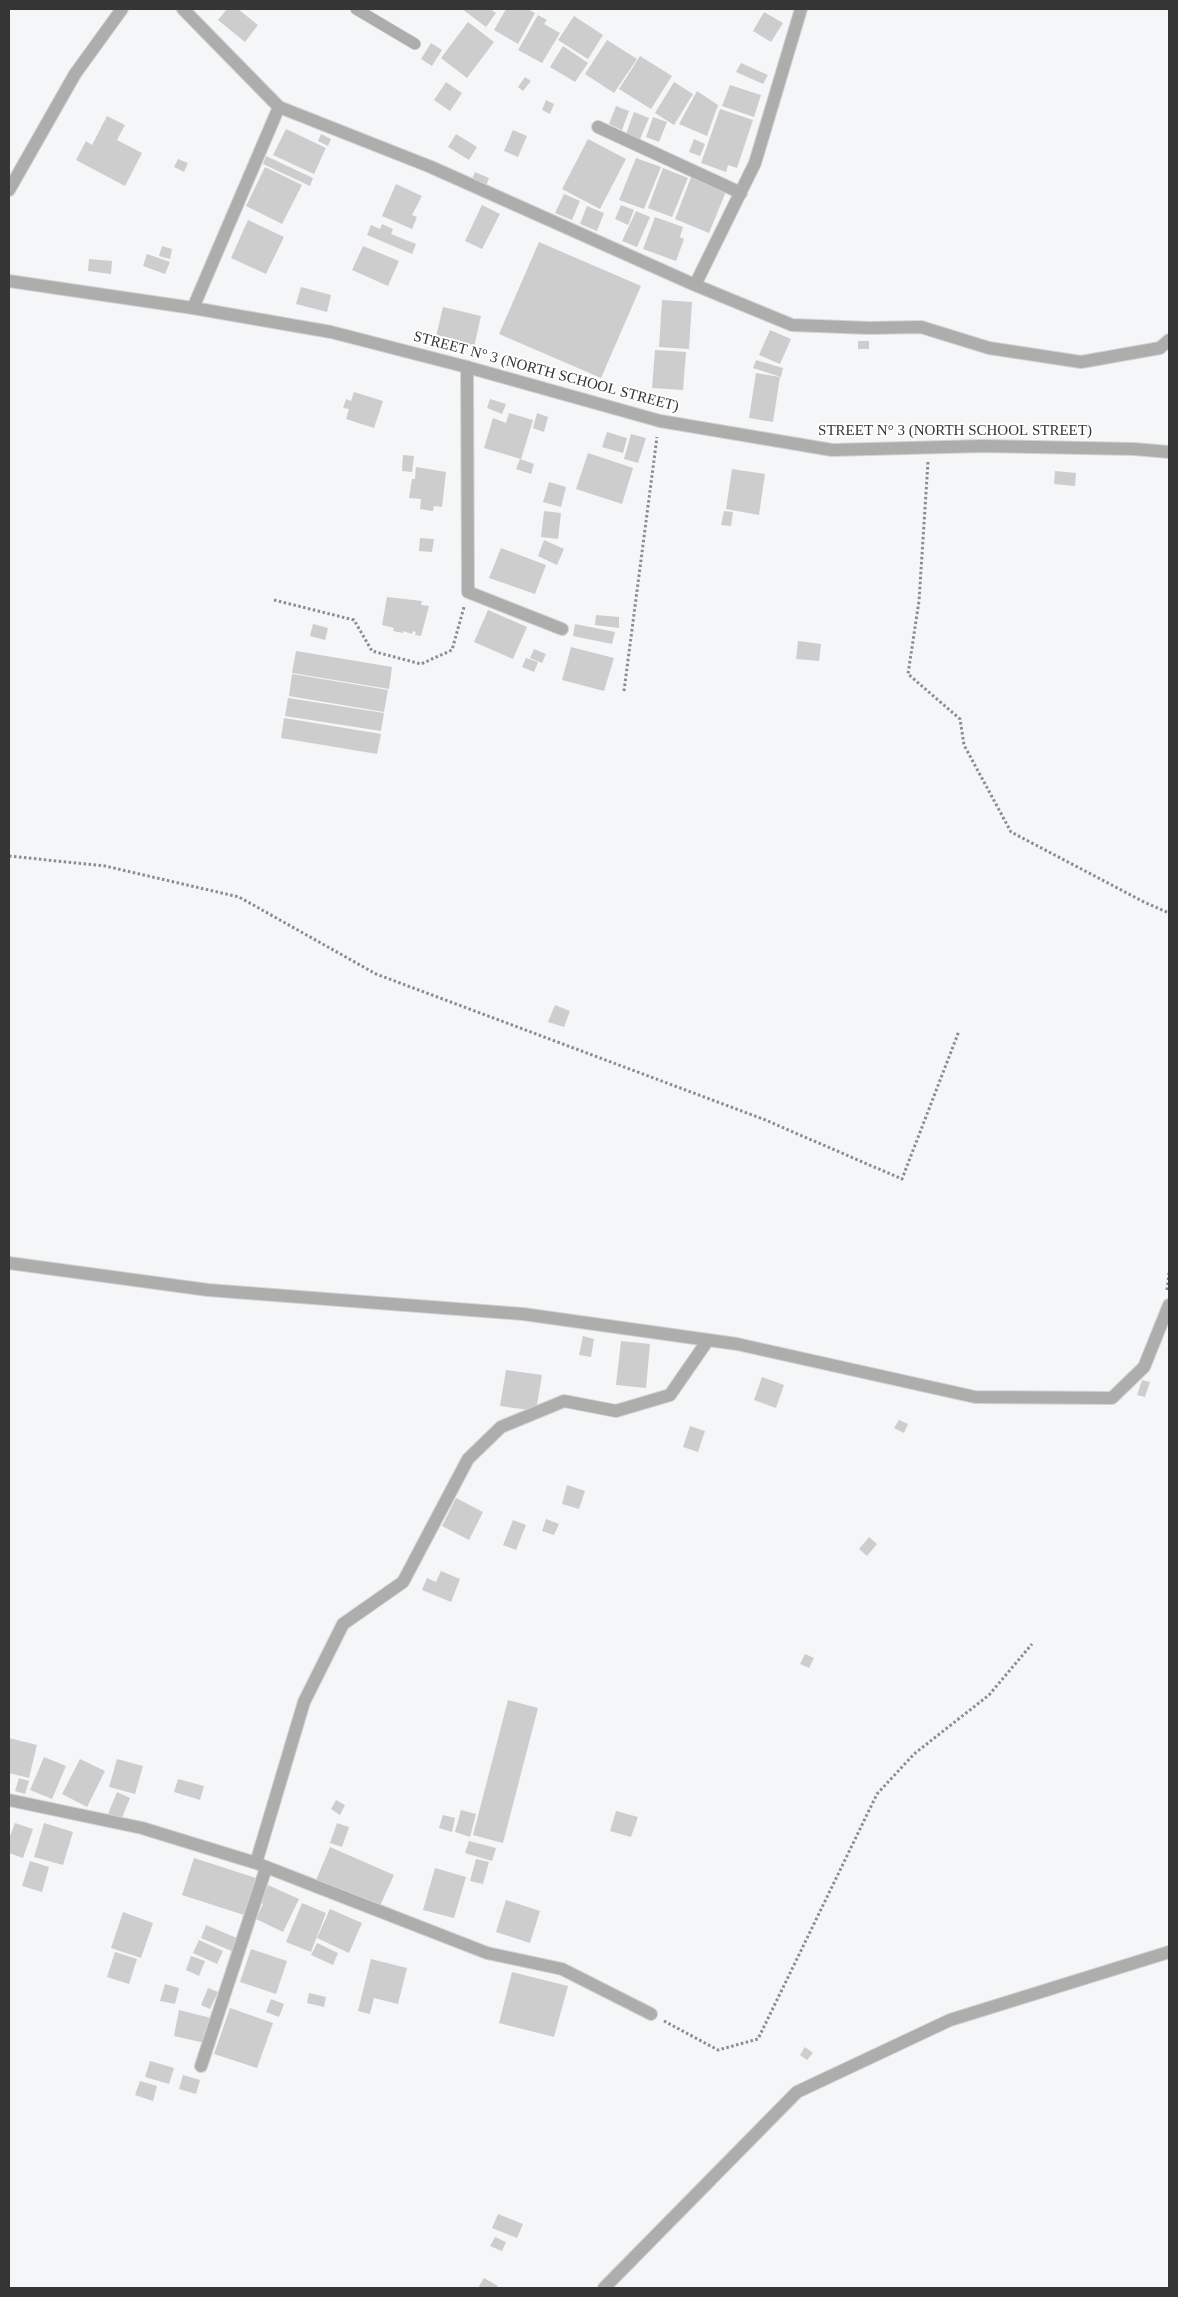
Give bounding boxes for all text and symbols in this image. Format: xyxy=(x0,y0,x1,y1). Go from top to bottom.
street label: STREET N° 3 (NORTH SCHOOL STREET) xyxy=(411,328,681,416)
street label: STREET N° 3 (NORTH SCHOOL STREET) xyxy=(818,422,1092,440)

